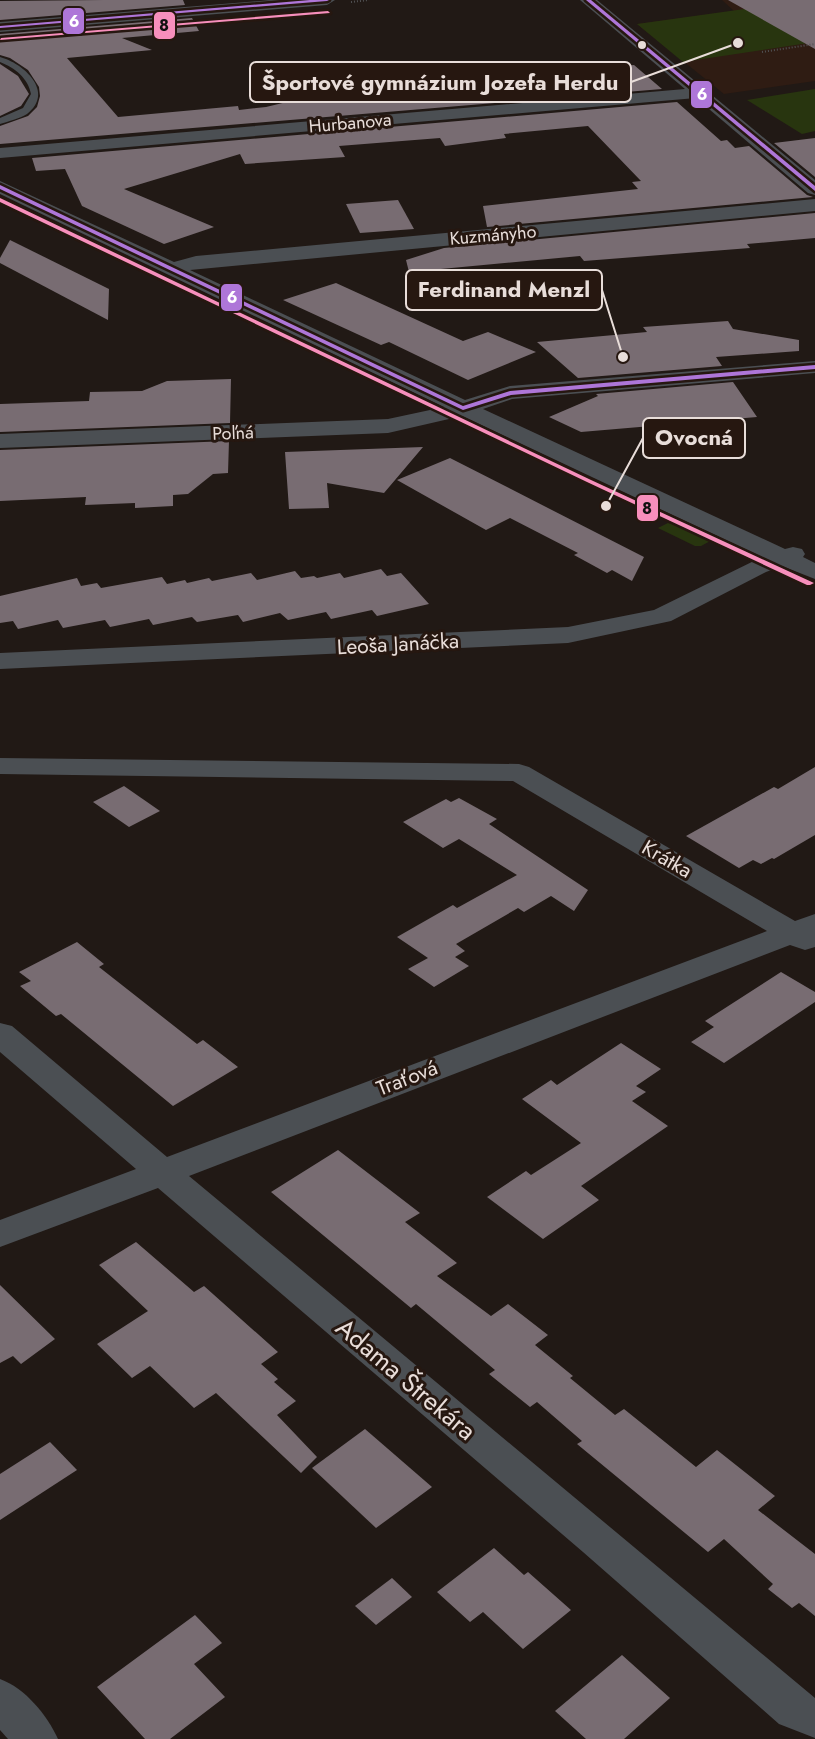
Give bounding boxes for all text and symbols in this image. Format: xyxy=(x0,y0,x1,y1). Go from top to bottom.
line badge: 6 xyxy=(62,7,85,35)
text: 6 xyxy=(69,10,79,33)
line badge: 8 xyxy=(153,11,176,40)
text: 8 xyxy=(159,14,169,37)
unlabelled marker xyxy=(636,39,648,51)
callout: Športové gymnázium Jozefa Herdu xyxy=(250,62,631,102)
text: Športové gymnázium Jozefa Herdu xyxy=(262,66,618,98)
line badge: 6 xyxy=(690,80,713,109)
text: 6 xyxy=(697,83,707,106)
street label: Hurbanova xyxy=(308,106,392,140)
street label: Kuzmányho xyxy=(449,218,537,252)
callout: Ferdinand Menzl xyxy=(406,270,602,310)
text: Ferdinand Menzl xyxy=(418,273,590,305)
line badge: 6 xyxy=(220,283,243,312)
text: 6 xyxy=(227,286,237,309)
callout: Ovocná xyxy=(643,418,745,458)
street label: Poľná xyxy=(212,419,254,447)
text: Ovocná xyxy=(655,421,733,453)
line badge: 8 xyxy=(636,494,659,522)
text: 8 xyxy=(642,497,652,520)
street label: Leoša Janáčka xyxy=(336,626,460,662)
street label: Krátka xyxy=(636,833,698,885)
street label: Traťová xyxy=(372,1053,442,1103)
street label: Adama Štrekára xyxy=(328,1309,484,1449)

